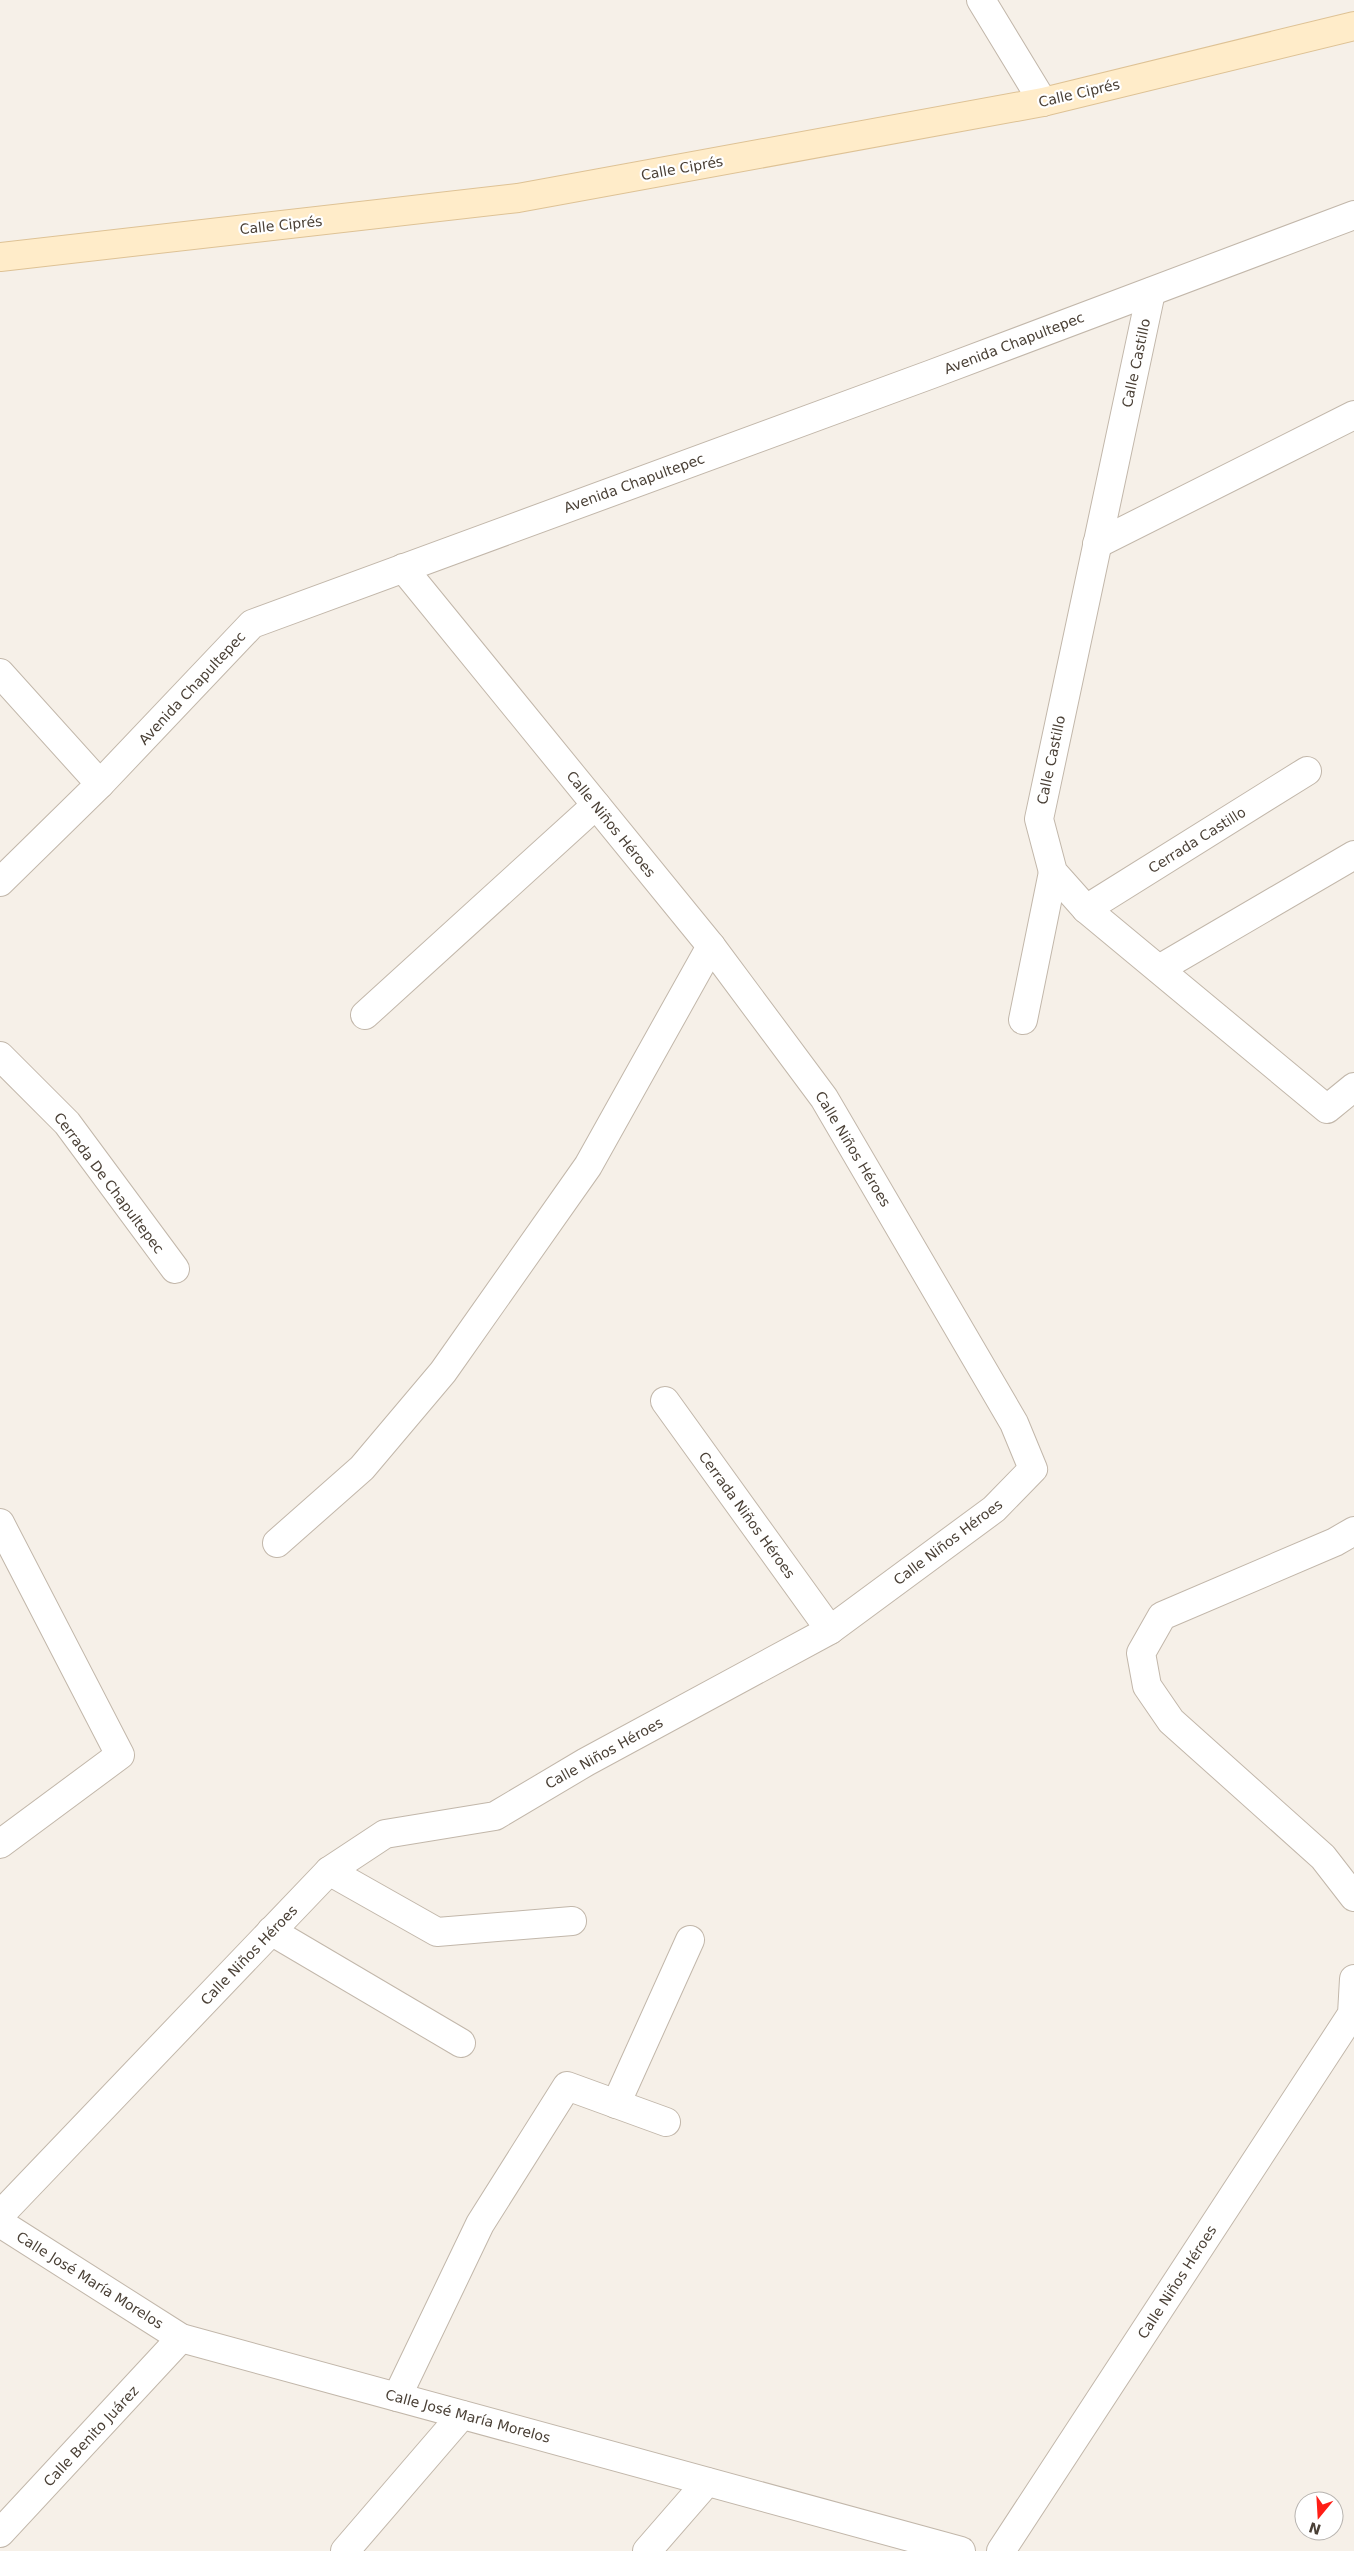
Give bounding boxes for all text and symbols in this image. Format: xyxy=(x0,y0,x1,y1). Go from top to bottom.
street label: Calle Ciprés xyxy=(1037,76,1121,110)
street label: Calle Ciprés xyxy=(640,153,724,183)
street label: Calle Ciprés xyxy=(239,213,323,237)
street label: Avenida Chapultepec xyxy=(942,309,1086,377)
street label: Calle Castillo xyxy=(1119,317,1153,409)
street label: Avenida Chapultepec xyxy=(561,450,707,516)
street label: Avenida Chapultepec xyxy=(136,628,248,748)
street label: Calle Castillo xyxy=(1034,714,1068,806)
street label: Calle Niños Héroes xyxy=(563,768,659,880)
street label: Cerrada Castillo xyxy=(1145,804,1249,876)
street label: Calle Niños Héroes xyxy=(812,1088,894,1210)
street label: Cerrada De Chapultepec xyxy=(51,1109,167,1257)
street label: Cerrada Niños Héroes xyxy=(696,1449,798,1581)
street label: Calle Niños Héroes xyxy=(891,1496,1005,1588)
street label: Calle Niños Héroes xyxy=(542,1714,666,1792)
street label: Calle Niños Héroes xyxy=(197,1902,301,2008)
street label: Calle Niños Héroes xyxy=(1134,2222,1220,2342)
street label: Calle José María Morelos xyxy=(14,2228,166,2332)
street label: Calle Benito Juárez xyxy=(40,2382,142,2490)
street label: Calle José María Morelos xyxy=(384,2386,552,2446)
north arrow xyxy=(1294,2491,1344,2541)
text: N xyxy=(1307,2519,1323,2538)

